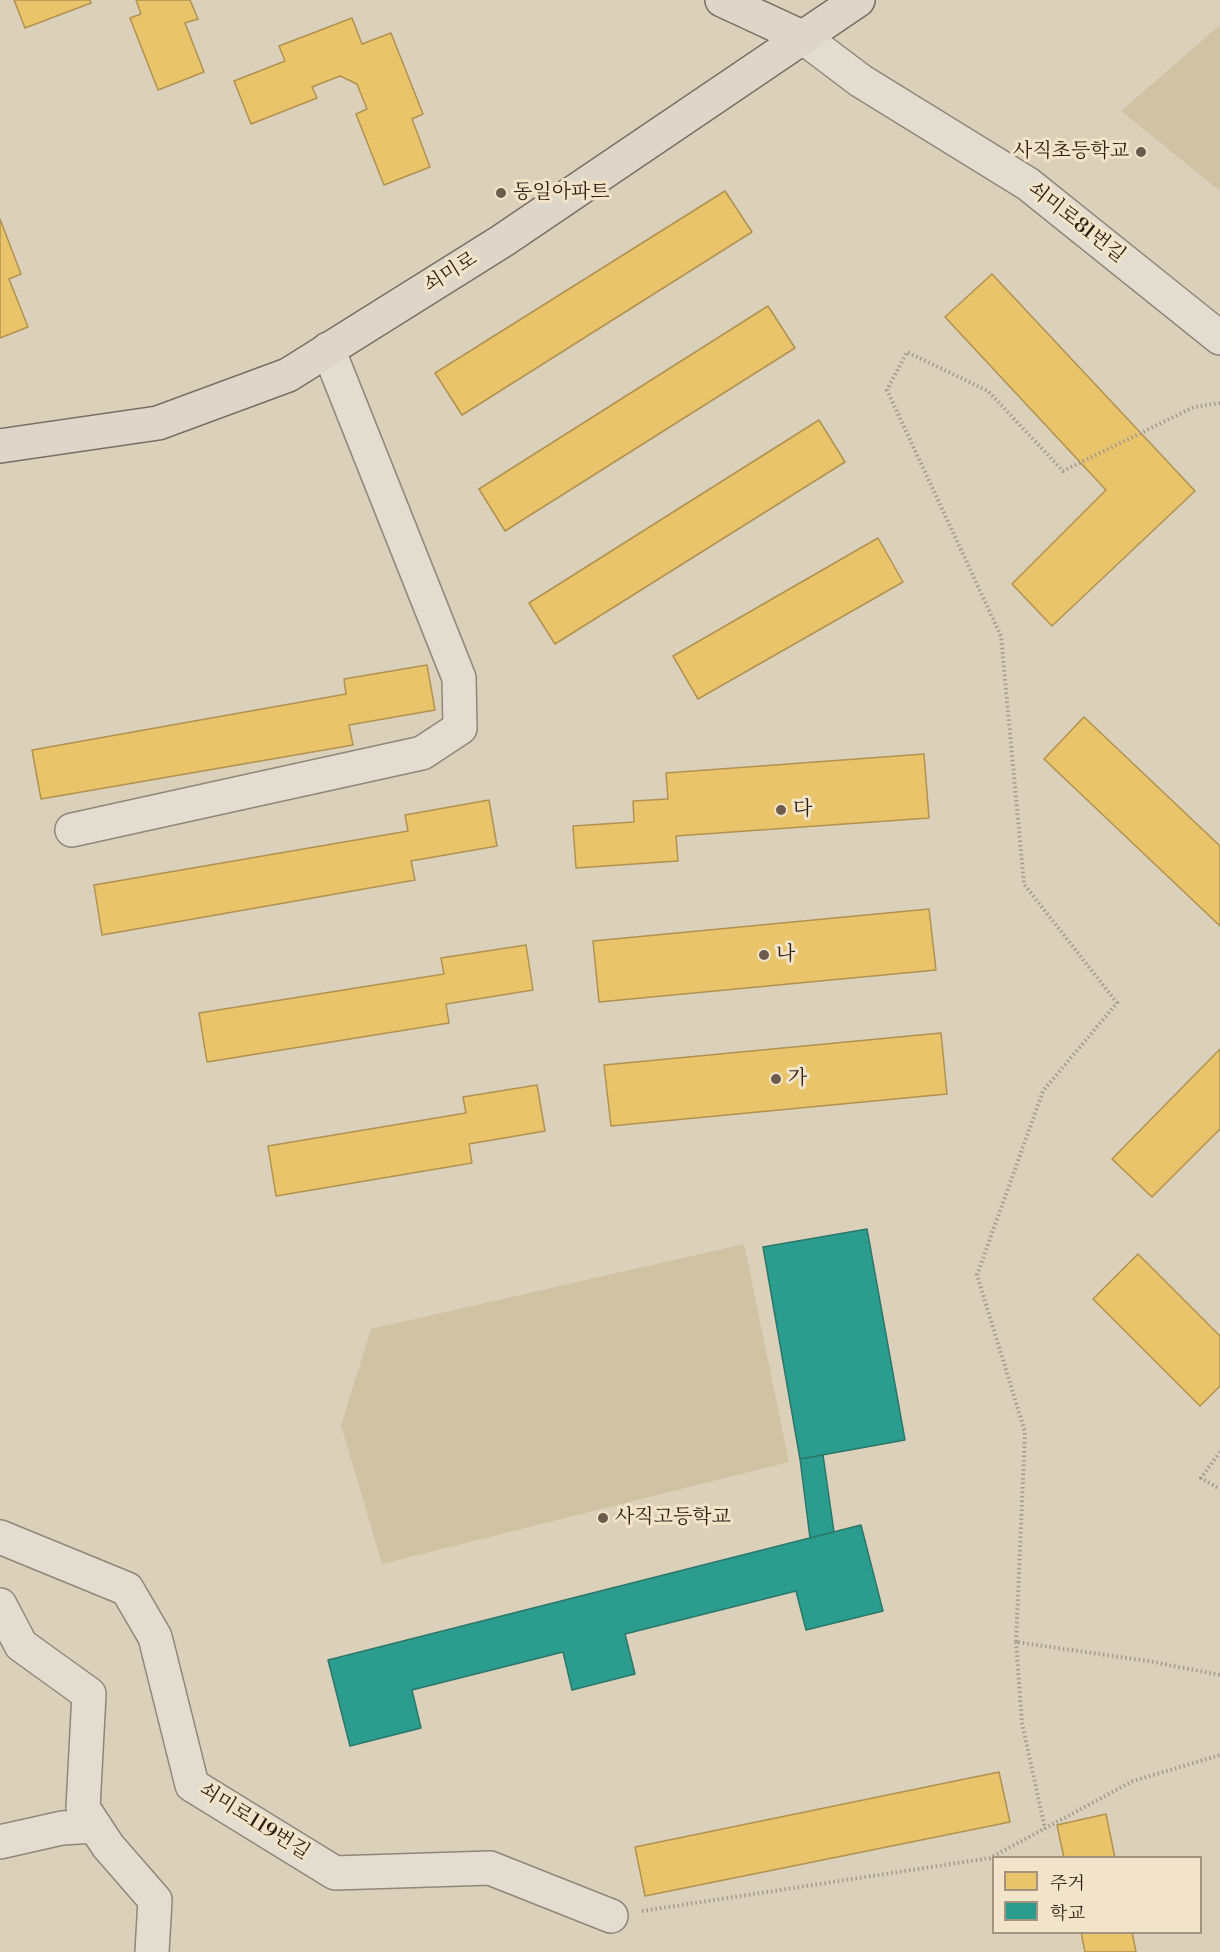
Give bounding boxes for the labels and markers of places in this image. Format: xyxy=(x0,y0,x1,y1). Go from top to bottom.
place label: 사직초등학교 xyxy=(1013,140,1129,164)
marker: 사직초등학교 xyxy=(1134,145,1148,159)
place label: 동일아파트 xyxy=(513,181,610,205)
marker: 동일아파트 xyxy=(494,186,508,200)
place label: 다 xyxy=(793,798,812,822)
marker: 다 xyxy=(774,803,788,817)
place label: 나 xyxy=(776,943,795,967)
marker: 나 xyxy=(757,948,771,962)
place label: 가 xyxy=(788,1067,807,1091)
marker: 가 xyxy=(769,1072,783,1086)
place label: 사직고등학교 xyxy=(615,1506,731,1530)
marker: 사직고등학교 xyxy=(596,1511,610,1525)

